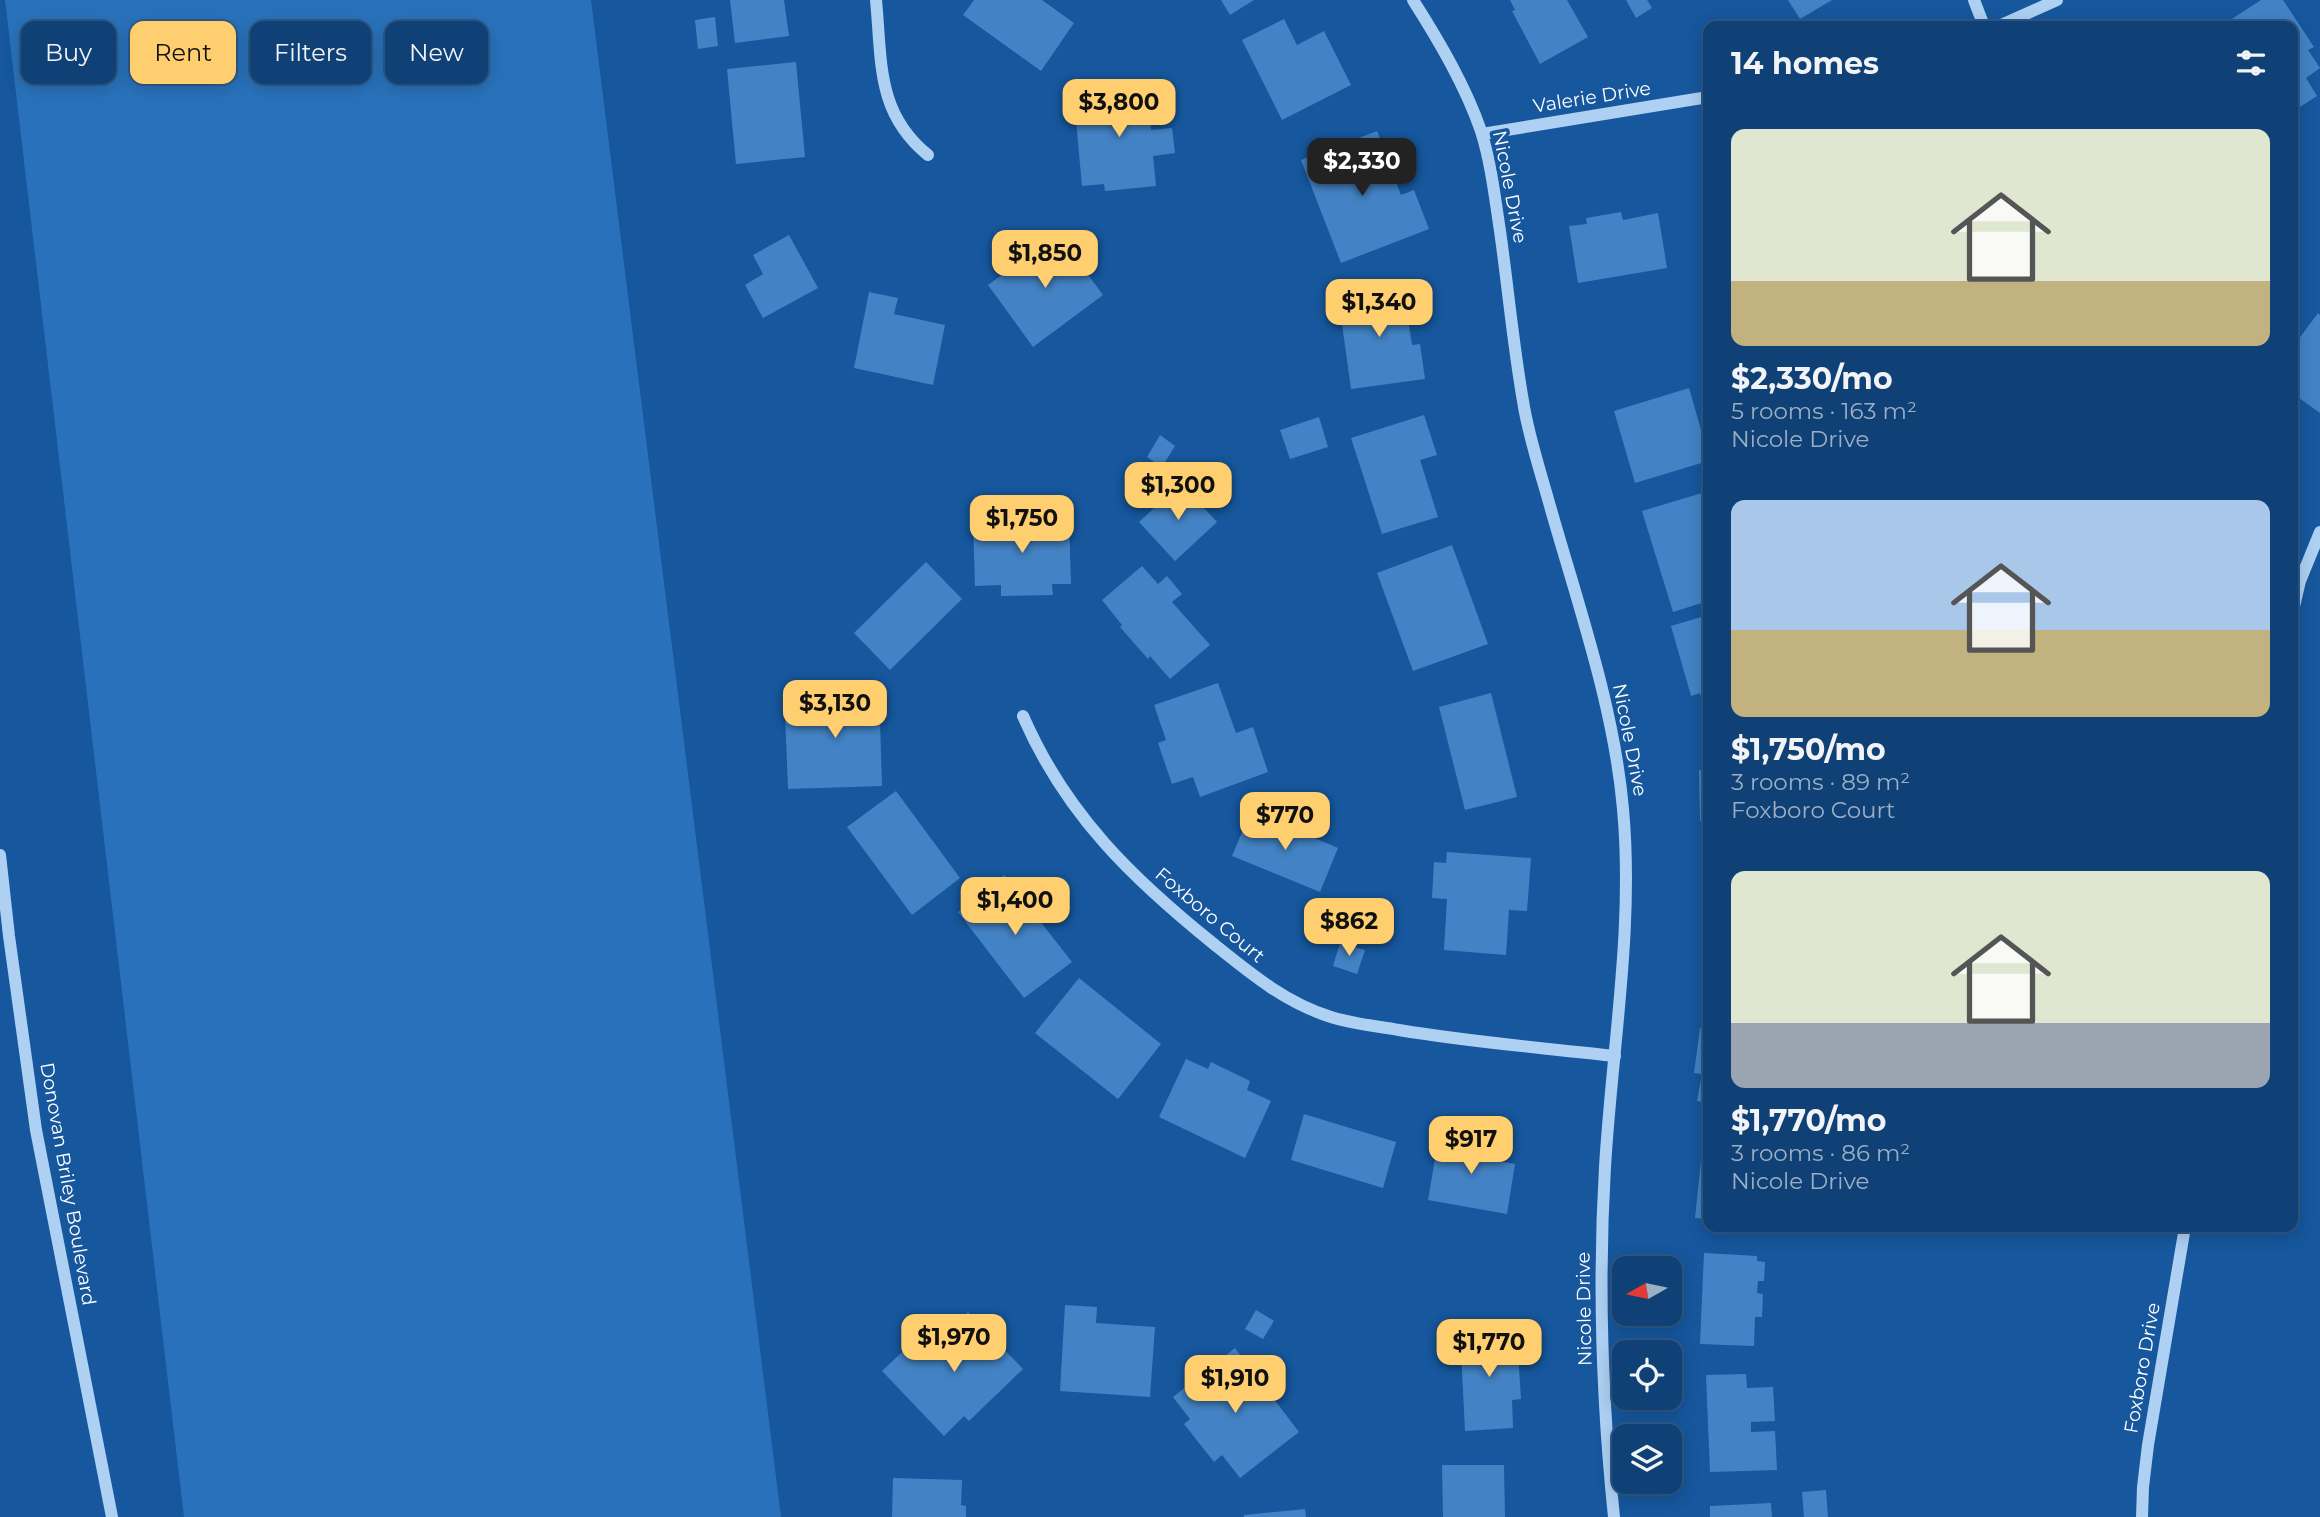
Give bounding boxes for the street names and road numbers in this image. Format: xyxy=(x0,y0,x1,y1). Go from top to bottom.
street label: Valerie Drive xyxy=(1532,76,1652,118)
street label: Nicole Drive xyxy=(1488,129,1532,245)
street label: Nicole Drive xyxy=(1608,682,1652,798)
street label: Foxboro Court xyxy=(1151,863,1270,968)
street label: Donovan Briley Boulevard xyxy=(35,1061,101,1307)
street label: Nicole Drive xyxy=(1572,1252,1596,1366)
street label: Foxboro Drive xyxy=(2119,1301,2165,1435)

